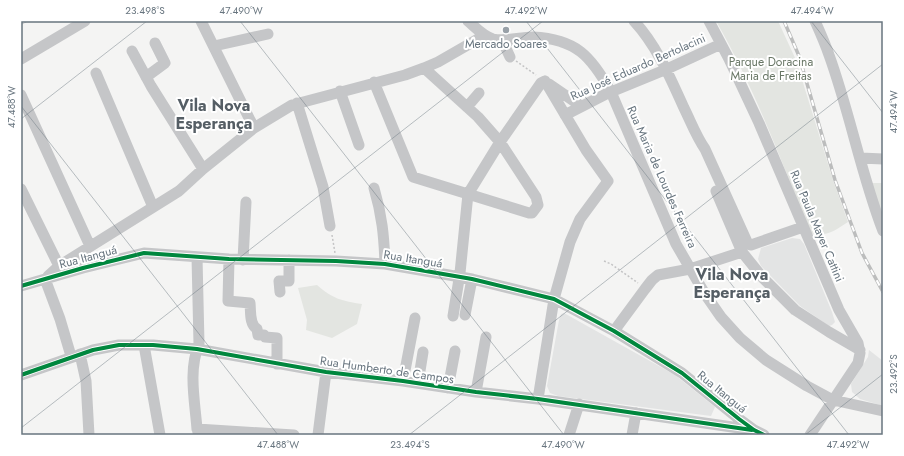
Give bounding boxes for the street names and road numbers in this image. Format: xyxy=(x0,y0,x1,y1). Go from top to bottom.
street label: Rua José Eduardo Bertolacini xyxy=(568,29,708,105)
street label: Rua Maria de Lourdes Ferreira xyxy=(622,103,702,251)
street label: Rua Paula Mayer Cattini xyxy=(785,167,849,285)
street label: Rua Itanguá xyxy=(57,241,119,273)
street label: Rua Itanguá xyxy=(382,245,444,273)
street label: Rua Humberto de Campos xyxy=(319,352,455,388)
street label: Rua Itanguá xyxy=(693,366,751,418)

